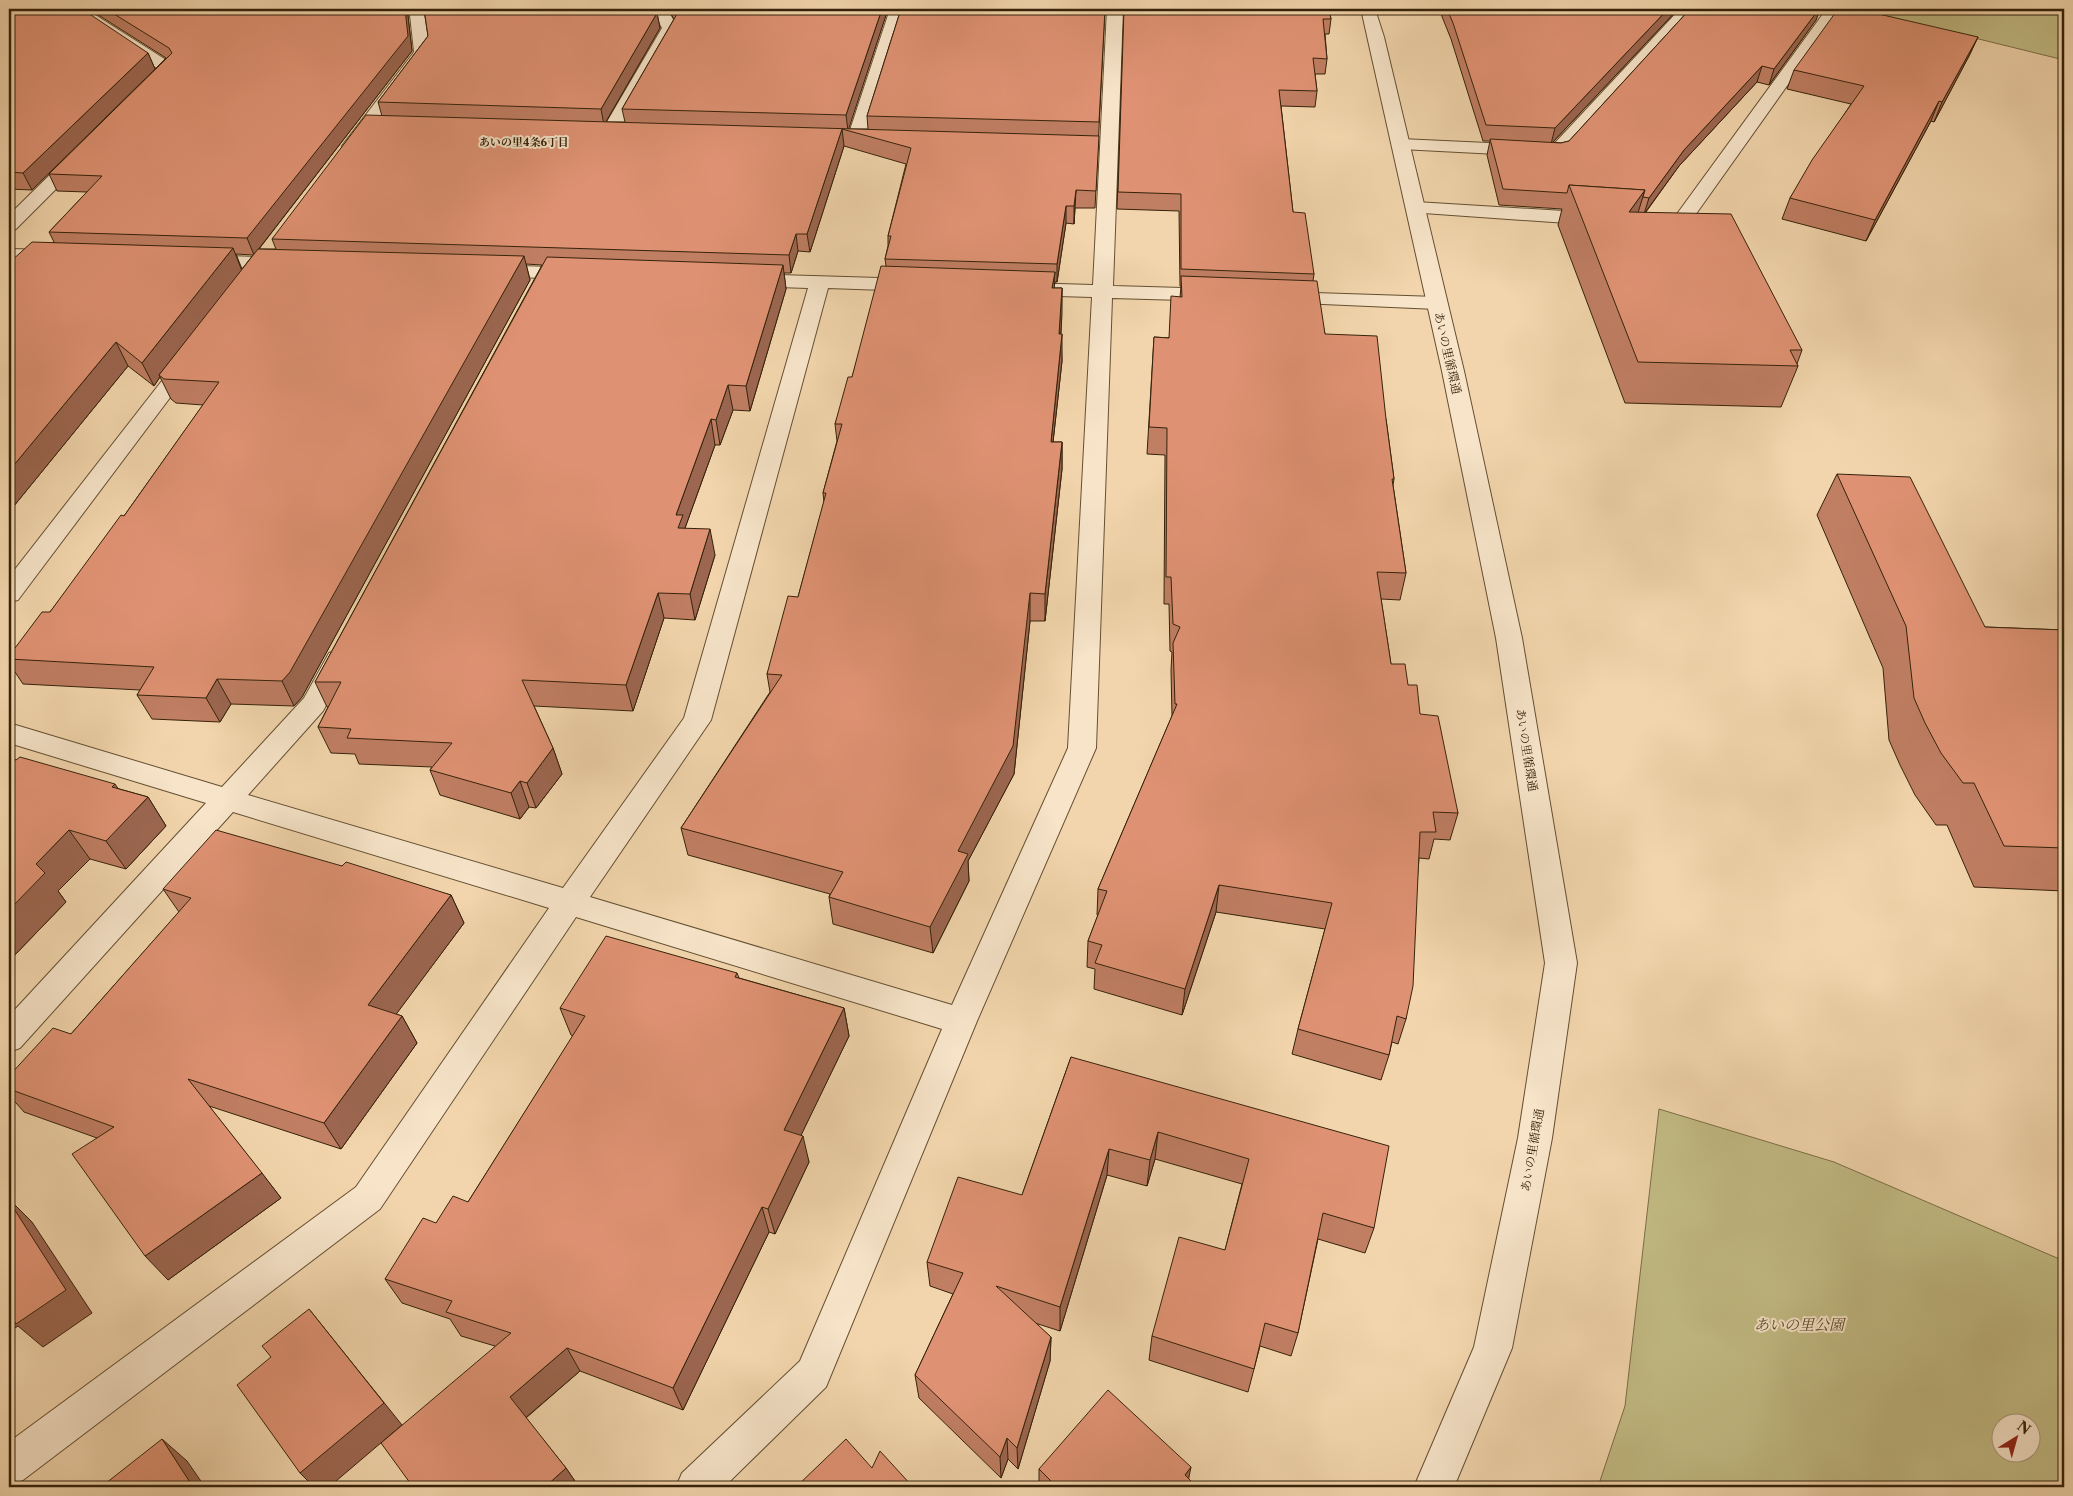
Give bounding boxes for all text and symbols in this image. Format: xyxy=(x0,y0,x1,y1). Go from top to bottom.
district label: あいの里4条6丁目 xyxy=(479,135,569,149)
street label: あいの里循環通 xyxy=(1431,310,1465,396)
street label: あいの里循環通 xyxy=(1513,707,1541,793)
street label: あいの里循環通 xyxy=(1517,1107,1547,1193)
park label: あいの里公園 xyxy=(1754,1315,1847,1334)
north arrow xyxy=(1990,1414,2040,1464)
text: N xyxy=(2014,1417,2034,1438)

